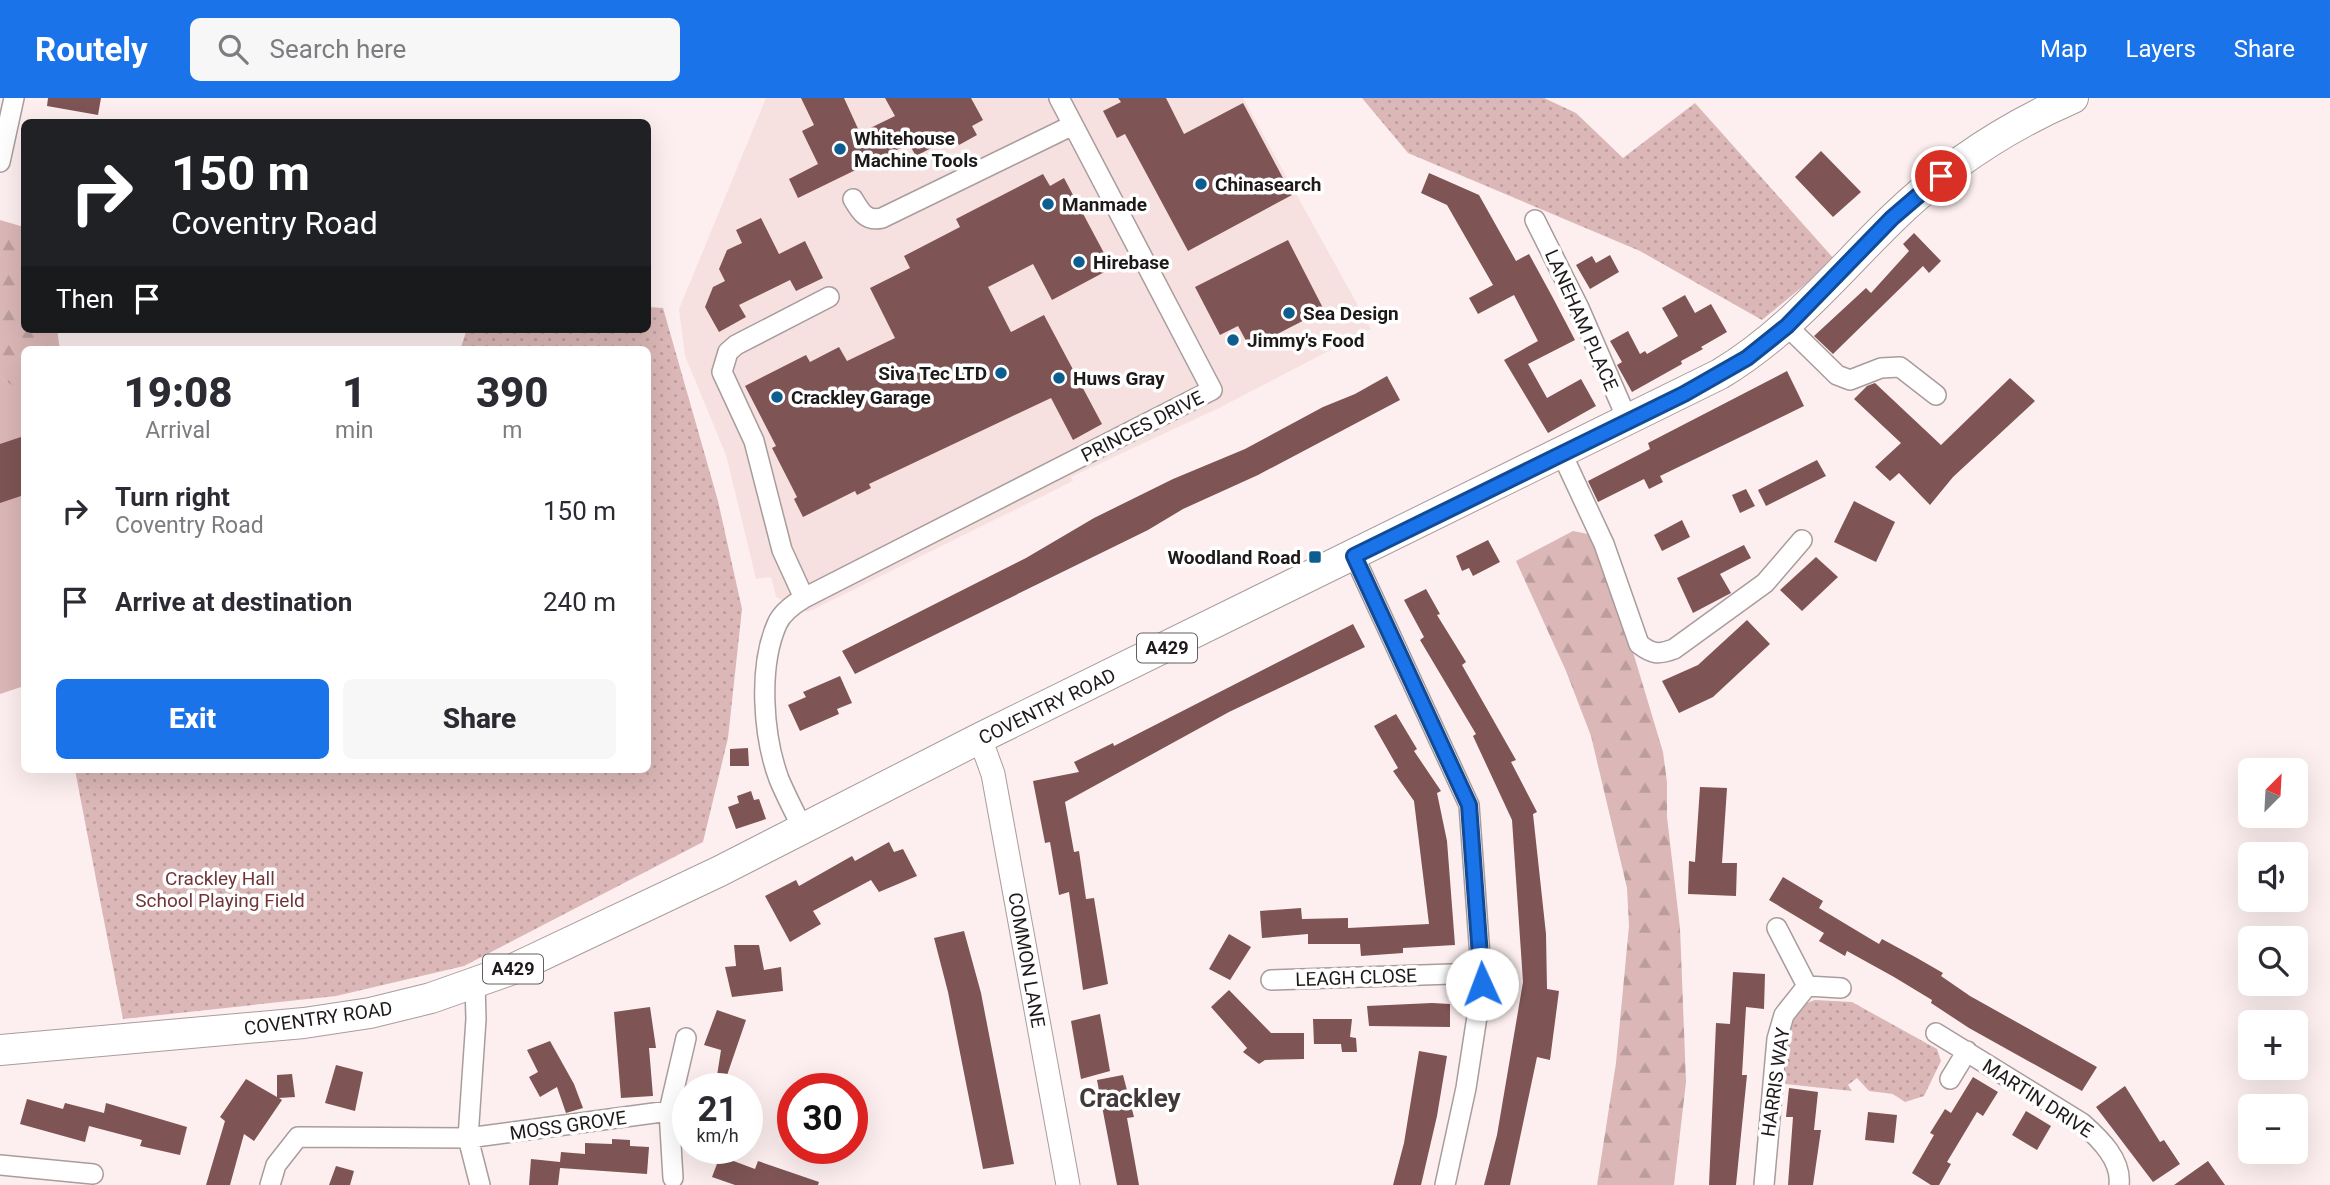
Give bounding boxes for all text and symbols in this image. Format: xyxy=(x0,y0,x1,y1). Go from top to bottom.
search box xyxy=(190,18,680,81)
text: Routely xyxy=(35,30,148,69)
icon: search xyxy=(214,30,252,68)
text: Search here xyxy=(270,34,406,64)
text: Map xyxy=(2040,35,2088,63)
text: Layers xyxy=(2126,35,2196,63)
text: Share xyxy=(2234,35,2295,63)
place label: Whitehouse Machine Tools xyxy=(854,127,978,172)
marker: Whitehouse Machine Tools xyxy=(832,141,848,157)
text: 150 m xyxy=(171,145,310,202)
pin xyxy=(1911,146,1971,206)
icon: right xyxy=(56,147,147,238)
icon: arrive xyxy=(1922,157,1960,195)
place label: Chinasearch xyxy=(1215,173,1321,196)
marker: Chinasearch xyxy=(1193,176,1209,192)
place label: Manmade xyxy=(1062,193,1147,216)
marker: Manmade xyxy=(1040,196,1056,212)
text: Coventry Road xyxy=(171,204,378,242)
street label: LANEHAM PLACE xyxy=(1540,246,1623,395)
place label: Hirebase xyxy=(1093,251,1169,274)
marker: Hirebase xyxy=(1071,254,1087,270)
icon: arrive xyxy=(128,280,166,318)
text: Then xyxy=(56,284,114,314)
place label: Sea Design xyxy=(1303,302,1399,325)
marker: Sea Design xyxy=(1281,305,1297,321)
place label: Jimmy's Food xyxy=(1247,329,1364,352)
marker: Jimmy's Food xyxy=(1225,332,1241,348)
place label: Siva Tec LTD xyxy=(878,362,987,385)
marker: Siva Tec LTD xyxy=(993,365,1009,381)
place label: Huws Gray xyxy=(1073,367,1165,390)
text: 19:08 xyxy=(123,368,233,417)
text: 1 xyxy=(342,368,366,417)
text: 390 xyxy=(476,368,549,417)
marker: Huws Gray xyxy=(1051,370,1067,386)
place label: Crackley Garage xyxy=(791,386,931,409)
street label: PRINCES DRIVE xyxy=(1077,386,1207,467)
marker: Crackley Garage xyxy=(769,389,785,405)
text: Arrival xyxy=(145,417,211,444)
text: min xyxy=(335,417,373,444)
text: m xyxy=(502,417,522,444)
text: Turn right xyxy=(115,482,230,512)
icon: right xyxy=(56,492,94,530)
text: 150 m xyxy=(543,496,616,526)
text: Coventry Road xyxy=(115,512,264,539)
place label: Woodland Road xyxy=(1167,546,1301,569)
marker: Woodland Road xyxy=(1307,549,1323,565)
icon: arrive xyxy=(56,583,94,621)
text: Arrive at destination xyxy=(115,587,352,617)
text: 240 m xyxy=(543,587,616,617)
road number: A429 xyxy=(1137,634,1197,662)
street label: COVENTRY ROAD xyxy=(975,663,1119,750)
button: Exit xyxy=(56,679,329,759)
button: Share xyxy=(343,679,616,759)
north arrow xyxy=(2238,758,2308,828)
map controls xyxy=(2238,758,2308,1164)
button: sound xyxy=(2238,842,2308,912)
park label: Crackley Hall School Playing Field xyxy=(135,867,305,912)
street label: COMMON LANE xyxy=(1003,891,1050,1030)
button: search xyxy=(2238,926,2308,996)
position arrow xyxy=(1445,947,1519,1021)
road number: A429 xyxy=(483,954,543,984)
street label: LEAGH CLOSE xyxy=(1295,964,1417,991)
street label: COVENTRY ROAD xyxy=(242,997,394,1040)
button: + xyxy=(2238,1010,2308,1080)
street label: HARRIS WAY xyxy=(1756,1025,1795,1138)
street label: MARTIN DRIVE xyxy=(1978,1054,2097,1143)
speed limit sign: 30 xyxy=(777,1073,868,1164)
district label: Crackley xyxy=(1079,1083,1182,1113)
text: 21 xyxy=(697,1089,738,1130)
button: − xyxy=(2238,1094,2308,1164)
street label: MOSS GROVE xyxy=(508,1106,628,1145)
text: km/h xyxy=(696,1125,739,1146)

